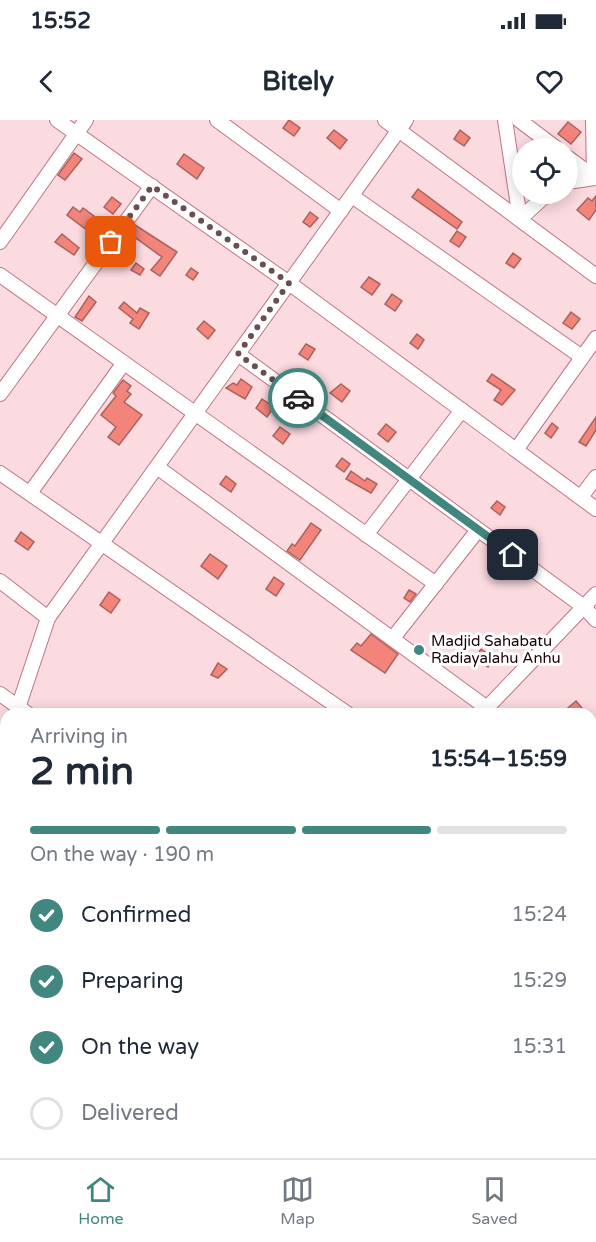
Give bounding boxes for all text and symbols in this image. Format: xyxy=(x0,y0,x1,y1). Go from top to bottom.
text: 15:52 xyxy=(30,8,91,34)
icon: back xyxy=(30,65,63,98)
text: Bitely xyxy=(262,65,334,98)
icon: heart xyxy=(533,65,566,98)
map controls xyxy=(512,138,578,204)
button: locate xyxy=(512,138,578,204)
pin xyxy=(85,216,136,267)
icon: bag xyxy=(94,225,127,258)
courier xyxy=(268,368,328,428)
icon: car xyxy=(282,382,315,415)
pin xyxy=(487,529,538,580)
icon: home xyxy=(496,538,529,571)
place label: Madjid Sahabatu Radiayalahu Anhu xyxy=(431,632,561,667)
marker: Madjid Sahabatu Radiayalahu Anhu xyxy=(412,643,426,657)
text: Arriving in xyxy=(30,725,128,749)
text: 15:54–15:59 xyxy=(430,746,567,772)
text: 2 min xyxy=(30,748,134,795)
text: On the way · 190 m xyxy=(30,843,214,867)
icon: check xyxy=(30,899,63,932)
text: Confirmed xyxy=(81,902,191,928)
text: 15:24 xyxy=(512,903,567,927)
icon: check xyxy=(30,965,63,998)
text: Preparing xyxy=(81,968,184,994)
text: 15:29 xyxy=(512,969,567,993)
icon: check xyxy=(30,1031,63,1064)
text: On the way xyxy=(81,1034,199,1060)
text: 15:31 xyxy=(512,1035,567,1059)
text: Delivered xyxy=(81,1100,179,1126)
tab: Home xyxy=(78,1173,124,1229)
tab: Map xyxy=(280,1173,315,1229)
tab: Saved xyxy=(471,1173,518,1229)

